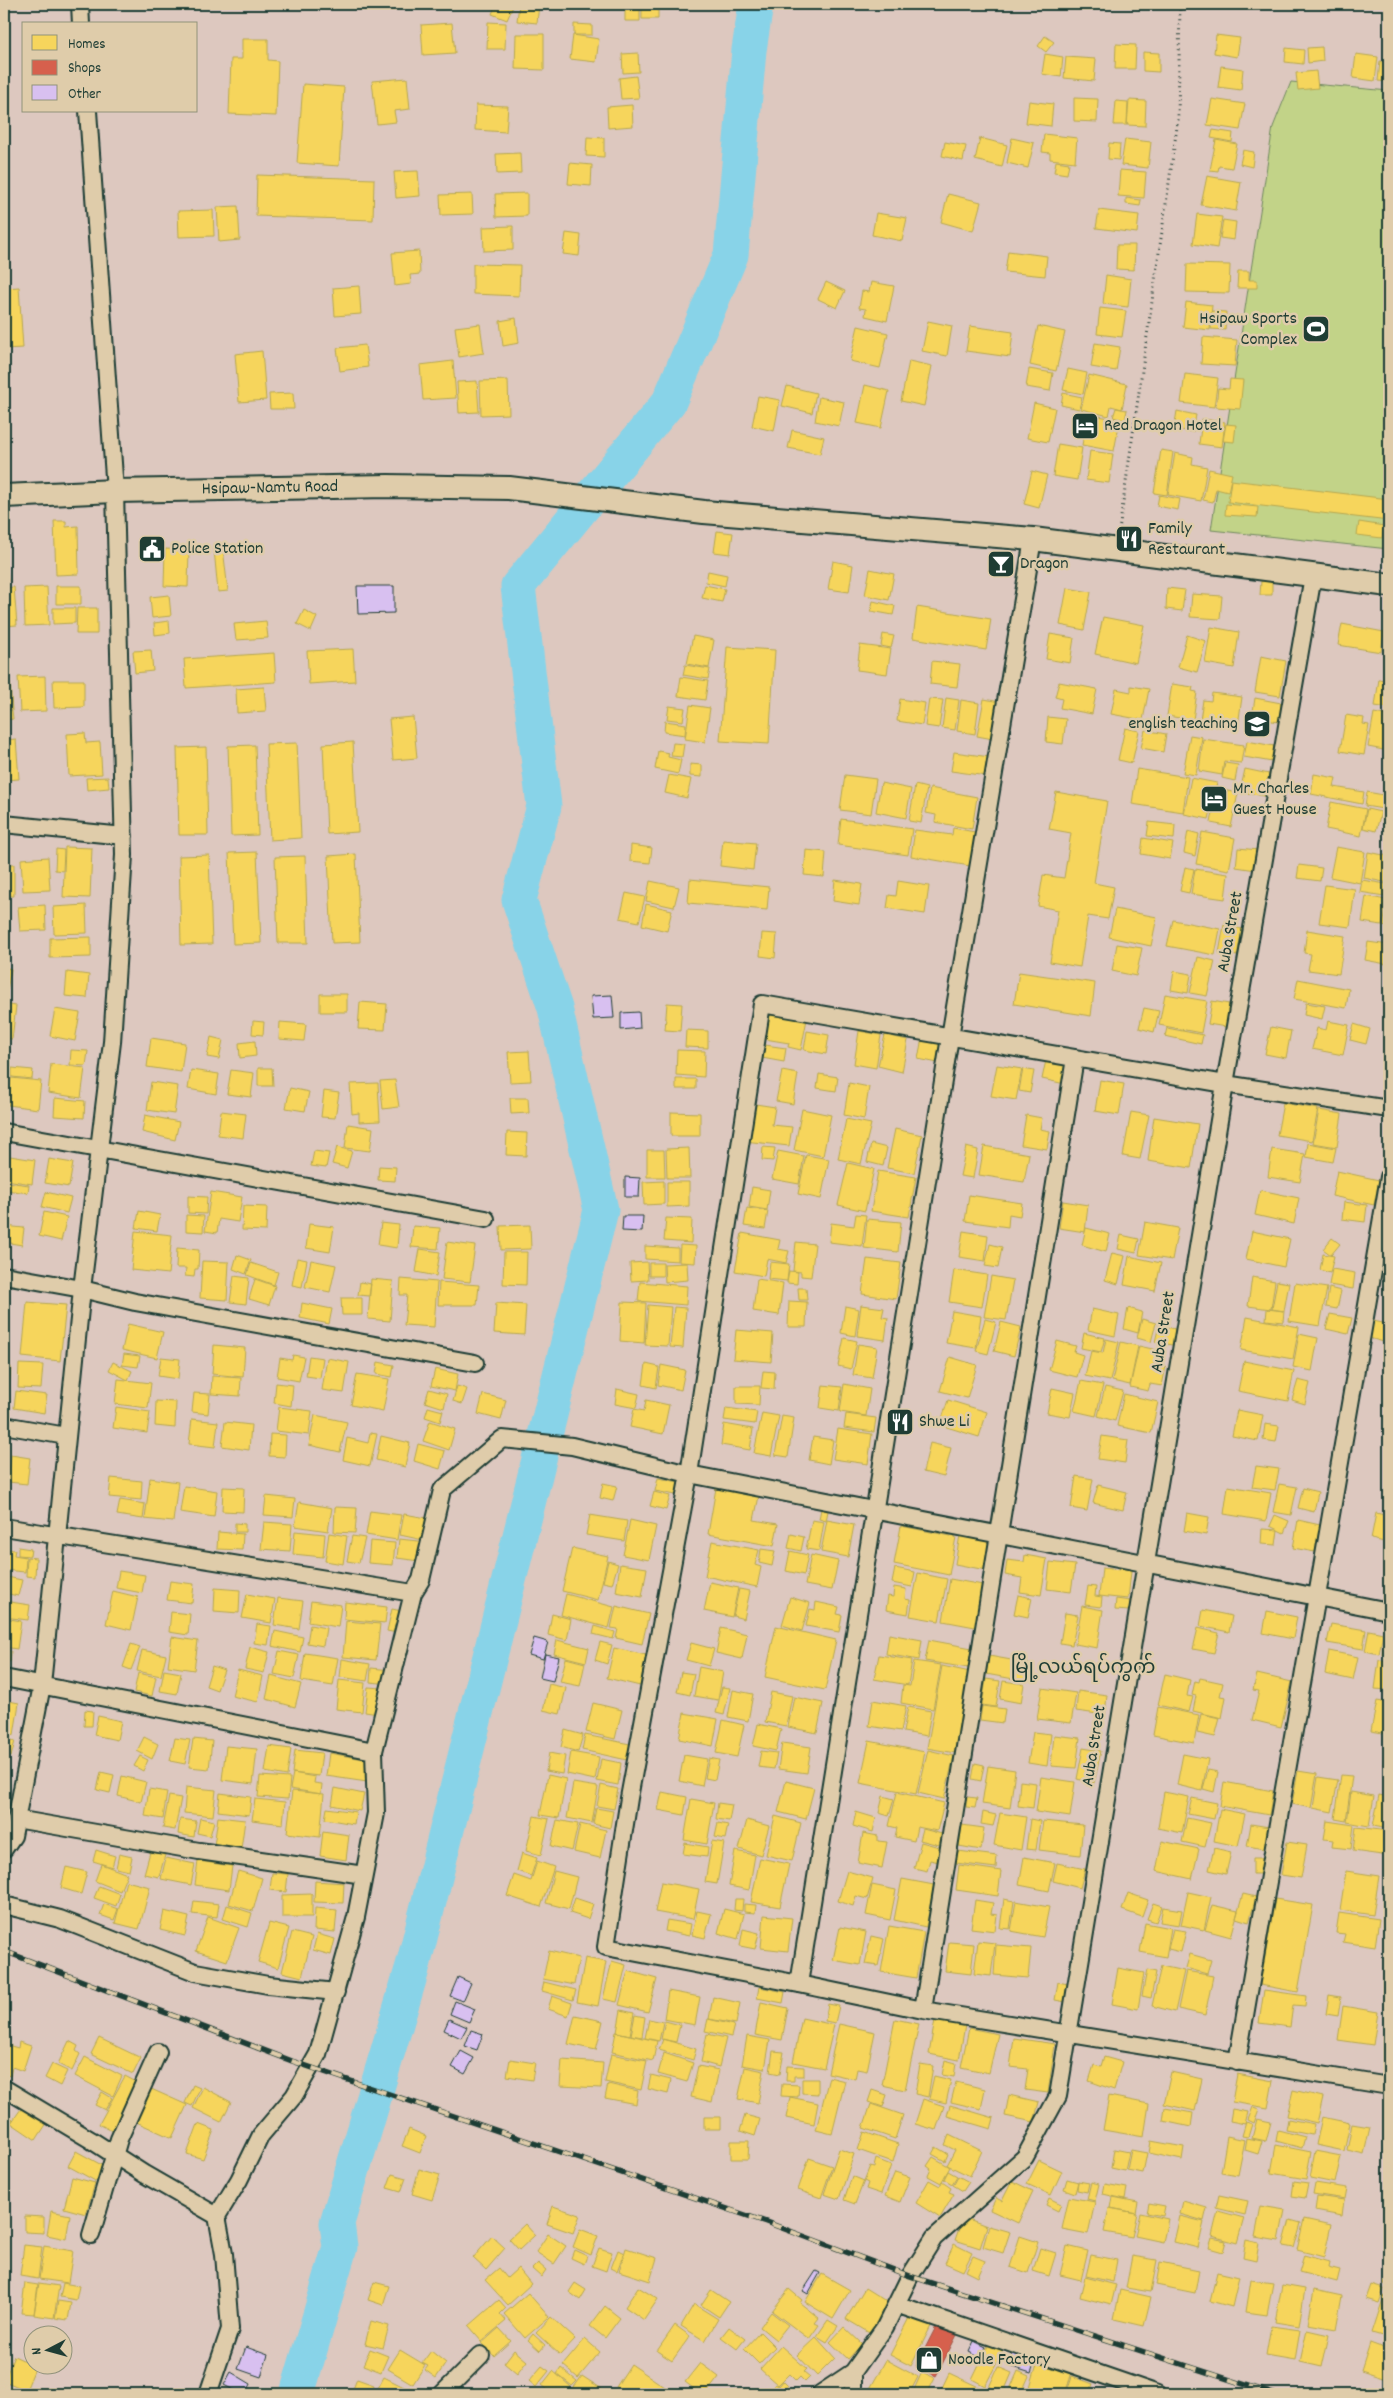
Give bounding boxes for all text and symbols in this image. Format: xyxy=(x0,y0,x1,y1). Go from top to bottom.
legend xyxy=(22,22,198,112)
text: Homes xyxy=(68,34,106,56)
text: Shops xyxy=(68,58,101,80)
text: Other xyxy=(68,84,102,106)
place label: Hsipaw Sports Complex xyxy=(1199,307,1297,353)
sports icon: Hsipaw Sports Complex xyxy=(1301,314,1331,344)
hotel icon: Red Dragon Hotel xyxy=(1070,411,1100,441)
place label: Red Dragon Hotel xyxy=(1104,414,1223,439)
street label: Hsipaw-Namtu Road xyxy=(201,474,338,502)
place label: Family Restaurant xyxy=(1148,517,1226,563)
restaurant icon: Family Restaurant xyxy=(1114,524,1144,554)
public building icon: Police Station xyxy=(137,534,167,564)
place label: Police Station xyxy=(171,537,263,562)
bar icon: Dragon xyxy=(986,549,1016,579)
place label: Dragon xyxy=(1020,552,1069,577)
school or university icon: english teaching xyxy=(1242,709,1272,739)
place label: english teaching xyxy=(1128,712,1238,737)
place label: Mr. Charles Guest House xyxy=(1233,777,1317,823)
hotel icon: Mr. Charles Guest House xyxy=(1199,784,1229,814)
street label: Auba Street xyxy=(1212,889,1250,974)
street label: Auba Street xyxy=(1145,1289,1183,1374)
restaurant icon: Shwe Li xyxy=(885,1407,915,1437)
place label: Shwe Li xyxy=(919,1410,969,1435)
district label: မြို့လယ်ရပ်ကွက် xyxy=(1011,1652,1155,1683)
street label: Auba Street xyxy=(1076,1703,1114,1788)
north arrow xyxy=(22,2326,72,2376)
shop icon: Noodle Factory xyxy=(914,2345,944,2375)
text: N xyxy=(27,2347,47,2356)
place label: Noodle Factory xyxy=(948,2348,1051,2373)

